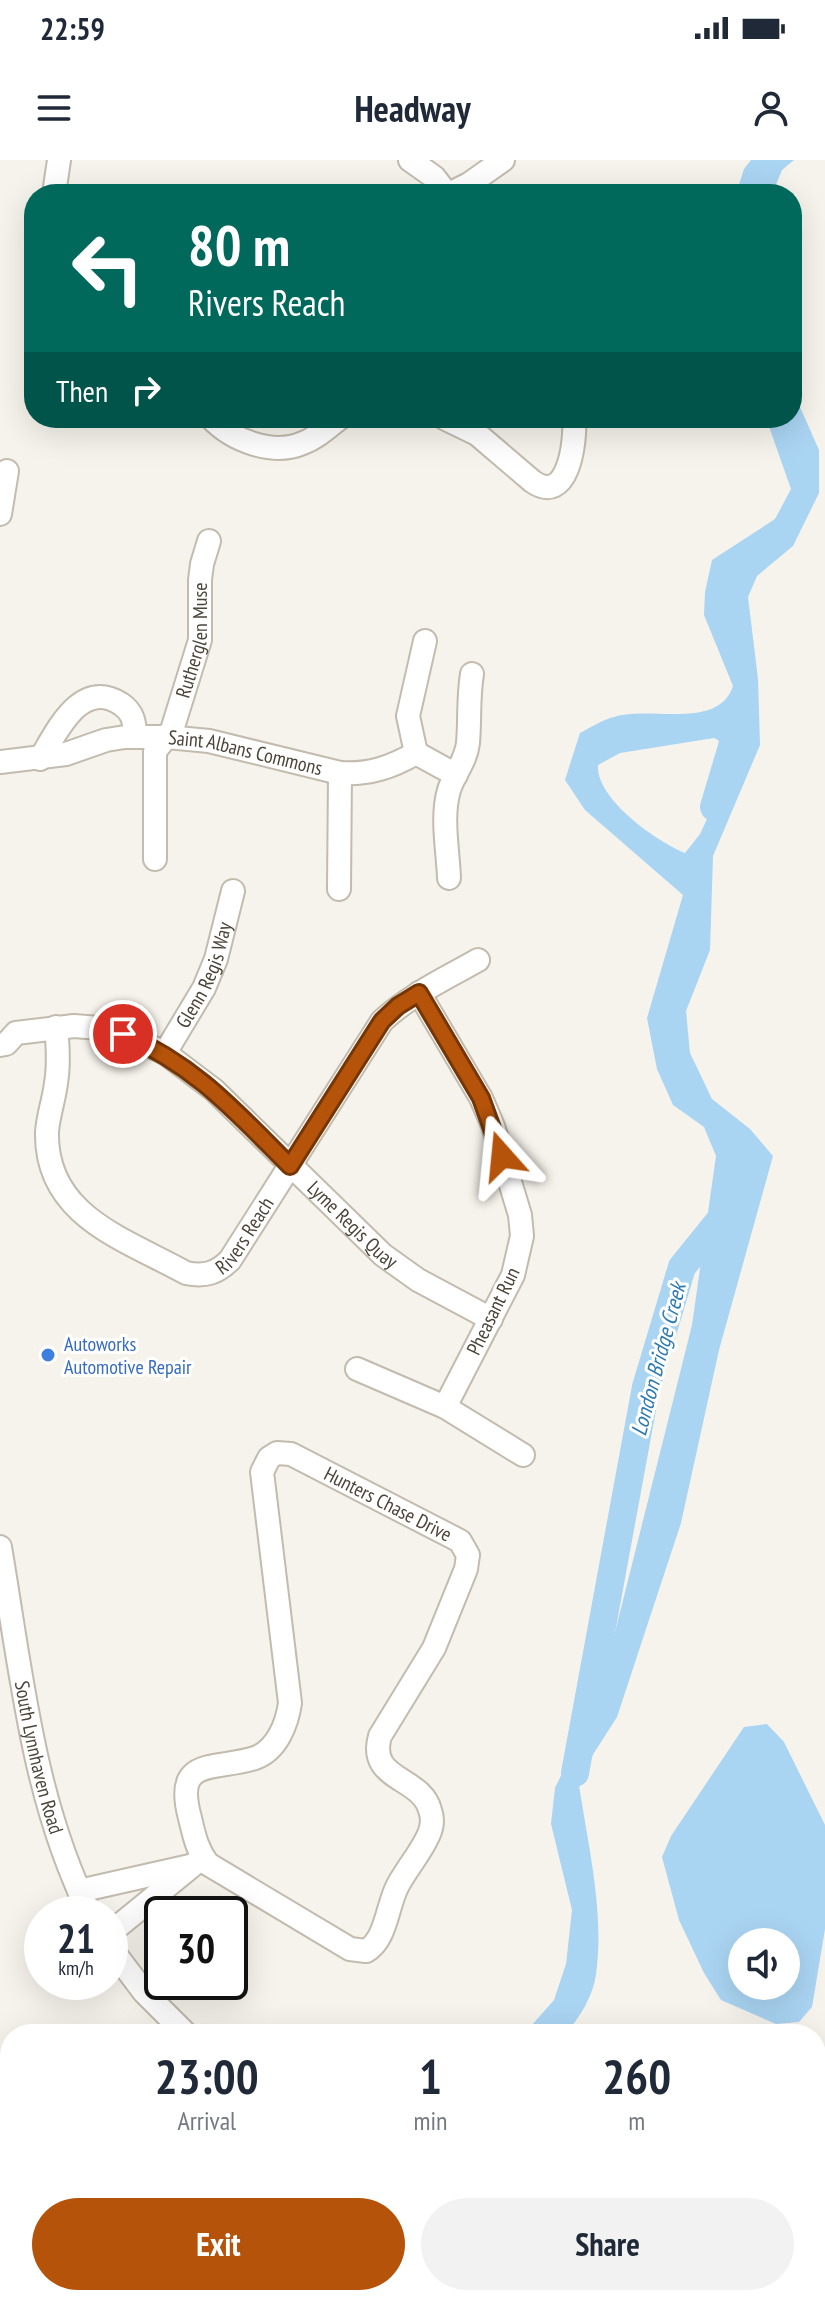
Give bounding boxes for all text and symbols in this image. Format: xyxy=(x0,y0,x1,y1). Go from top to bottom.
text: 22:59 xyxy=(40,9,105,48)
text: Headway xyxy=(354,85,471,132)
icon: menu xyxy=(32,86,76,130)
icon: person xyxy=(749,86,793,130)
text: 80 m xyxy=(188,209,290,281)
icon: left xyxy=(56,216,160,320)
text: Rivers Reach xyxy=(188,279,345,326)
icon: right xyxy=(124,368,168,412)
text: Then xyxy=(56,371,108,410)
street label: Rutherglen Muse xyxy=(170,583,213,701)
street label: Saint Albans Commons xyxy=(167,724,325,781)
street label: Glenn Regis Way xyxy=(170,919,238,1033)
pin xyxy=(89,1000,157,1068)
icon: arrive xyxy=(101,1012,145,1056)
position arrow xyxy=(460,1114,544,1198)
street label: Lyme Regis Quay xyxy=(302,1175,403,1275)
street label: Rivers Reach xyxy=(210,1192,280,1280)
street label: Pheasant Run xyxy=(461,1263,525,1359)
water label: London Bridge Creek xyxy=(624,1277,692,1438)
place label: Autoworks Automotive Repair xyxy=(64,1331,192,1380)
marker: Autoworks Automotive Repair xyxy=(39,1346,57,1364)
street label: Hunters Chase Drive xyxy=(320,1461,456,1547)
street label: South Lynnhaven Road xyxy=(9,1679,69,1837)
speed limit sign: 30 xyxy=(144,1896,248,2000)
text: 21 xyxy=(57,1912,95,1964)
map controls xyxy=(728,1928,800,2000)
button: sound xyxy=(728,1928,800,2000)
text: km/h xyxy=(58,1955,94,1981)
text: 23:00 xyxy=(155,2045,259,2107)
text: 1 xyxy=(419,2045,442,2107)
text: 260 xyxy=(602,2045,671,2107)
text: Arrival xyxy=(177,2104,236,2137)
text: min xyxy=(413,2104,447,2137)
text: m xyxy=(628,2104,645,2137)
button: Exit xyxy=(32,2198,405,2290)
button: Share xyxy=(421,2198,794,2290)

